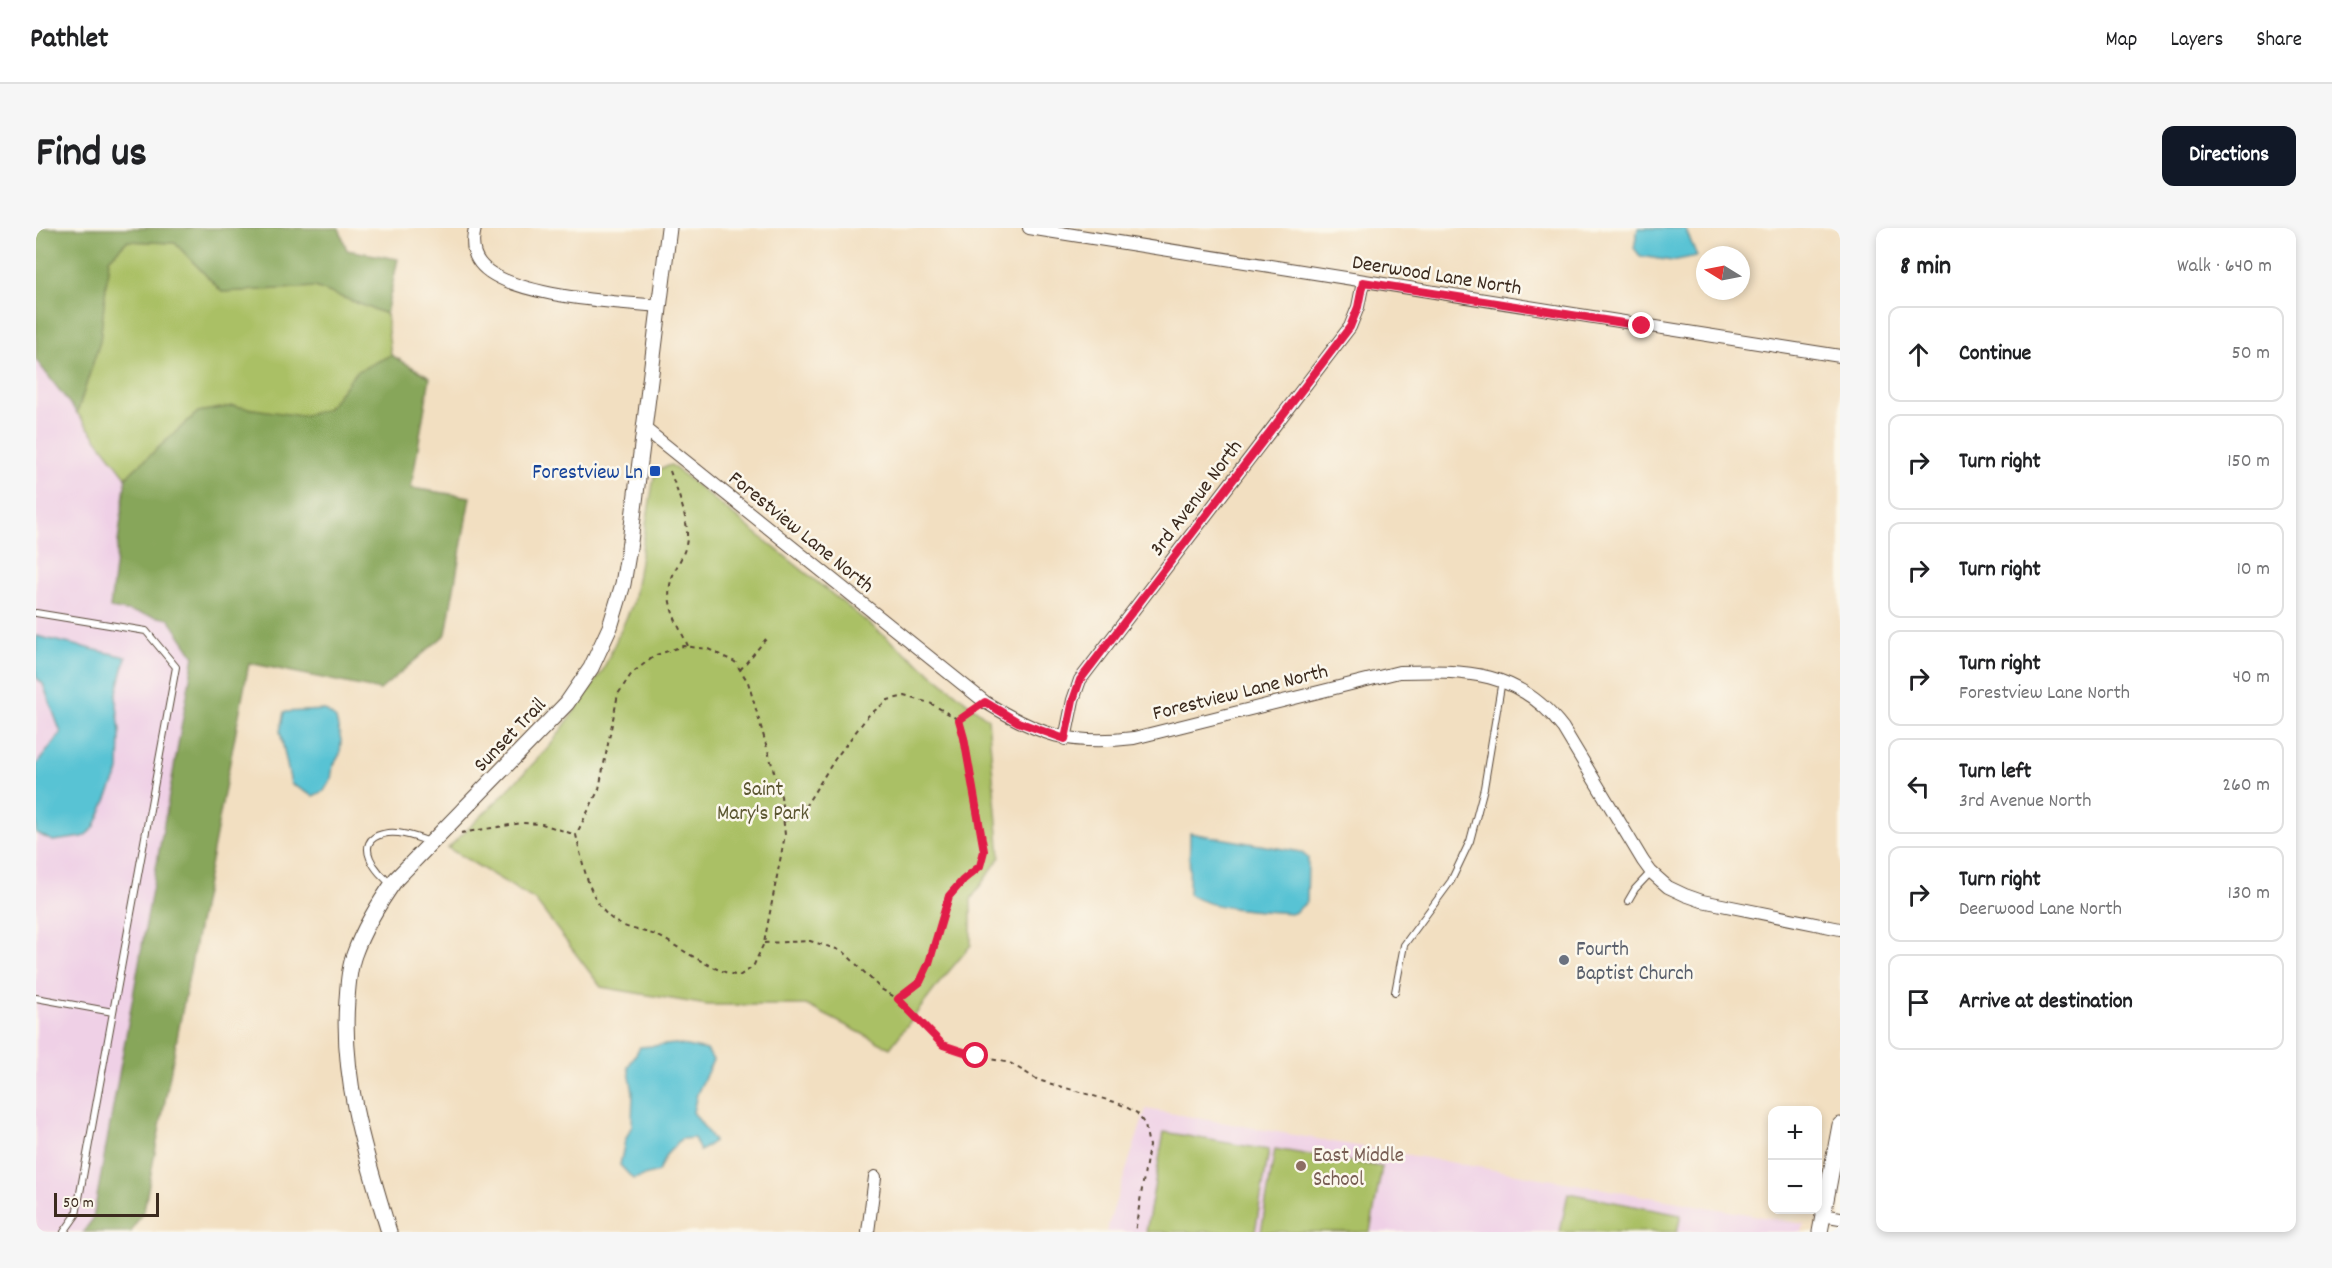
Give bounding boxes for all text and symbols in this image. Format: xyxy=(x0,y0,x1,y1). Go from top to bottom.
text: Pathlet xyxy=(30,21,108,61)
text: Map xyxy=(2106,26,2137,56)
text: Layers xyxy=(2170,26,2223,56)
text: Share xyxy=(2256,26,2302,56)
text: Find us xyxy=(36,126,147,186)
button: Directions xyxy=(2162,126,2296,186)
north arrow xyxy=(1696,246,1750,300)
street label: Deerwood Lane North xyxy=(1350,249,1523,305)
text: 8 min xyxy=(1900,249,1951,286)
text: Walk · 640 m xyxy=(2177,253,2272,281)
route end xyxy=(1628,312,1654,338)
icon: ahead xyxy=(1902,338,1935,371)
text: Continue xyxy=(1959,339,2031,370)
text: 50 m xyxy=(2232,340,2270,368)
street label: 3rd Avenue North xyxy=(1144,434,1251,563)
icon: right xyxy=(1902,446,1935,479)
text: Turn right xyxy=(1959,447,2041,478)
text: 150 m xyxy=(2227,448,2270,476)
place label: Forestview Ln xyxy=(532,459,643,489)
marker: Forestview Ln xyxy=(648,464,662,478)
street label: Forestview Lane North xyxy=(721,465,879,601)
icon: right xyxy=(1902,554,1935,587)
text: Turn right xyxy=(1959,555,2041,586)
text: 10 m xyxy=(2236,556,2270,584)
text: Turn right xyxy=(1959,649,2041,680)
street label: Forestview Lane North xyxy=(1150,658,1331,730)
icon: right xyxy=(1902,662,1935,695)
text: 40 m xyxy=(2232,664,2270,692)
text: Forestview Lane North xyxy=(1959,680,2130,708)
street label: Sunset Trail xyxy=(468,692,554,780)
text: Turn left xyxy=(1959,757,2031,788)
icon: left xyxy=(1902,770,1935,803)
text: 260 m xyxy=(2222,772,2270,800)
park label: Saint Mary's Park xyxy=(717,776,809,830)
text: 3rd Avenue North xyxy=(1959,788,2091,816)
text: Turn right xyxy=(1959,865,2041,896)
icon: right xyxy=(1902,878,1935,911)
text: 130 m xyxy=(2228,880,2270,908)
text: Deerwood Lane North xyxy=(1959,896,2122,924)
place label: Fourth Baptist Church xyxy=(1576,936,1693,990)
marker: Fourth Baptist Church xyxy=(1557,953,1571,967)
icon: arrive xyxy=(1902,986,1935,1019)
text: Arrive at destination xyxy=(1959,987,2133,1018)
route start xyxy=(962,1042,988,1068)
map controls xyxy=(1768,1106,1822,1214)
button: + xyxy=(1768,1106,1822,1160)
place label: East Middle School xyxy=(1313,1142,1404,1196)
marker: East Middle School xyxy=(1294,1159,1308,1173)
button: − xyxy=(1768,1160,1822,1214)
scale bar xyxy=(54,1190,159,1218)
text: 50 m xyxy=(63,1192,94,1215)

